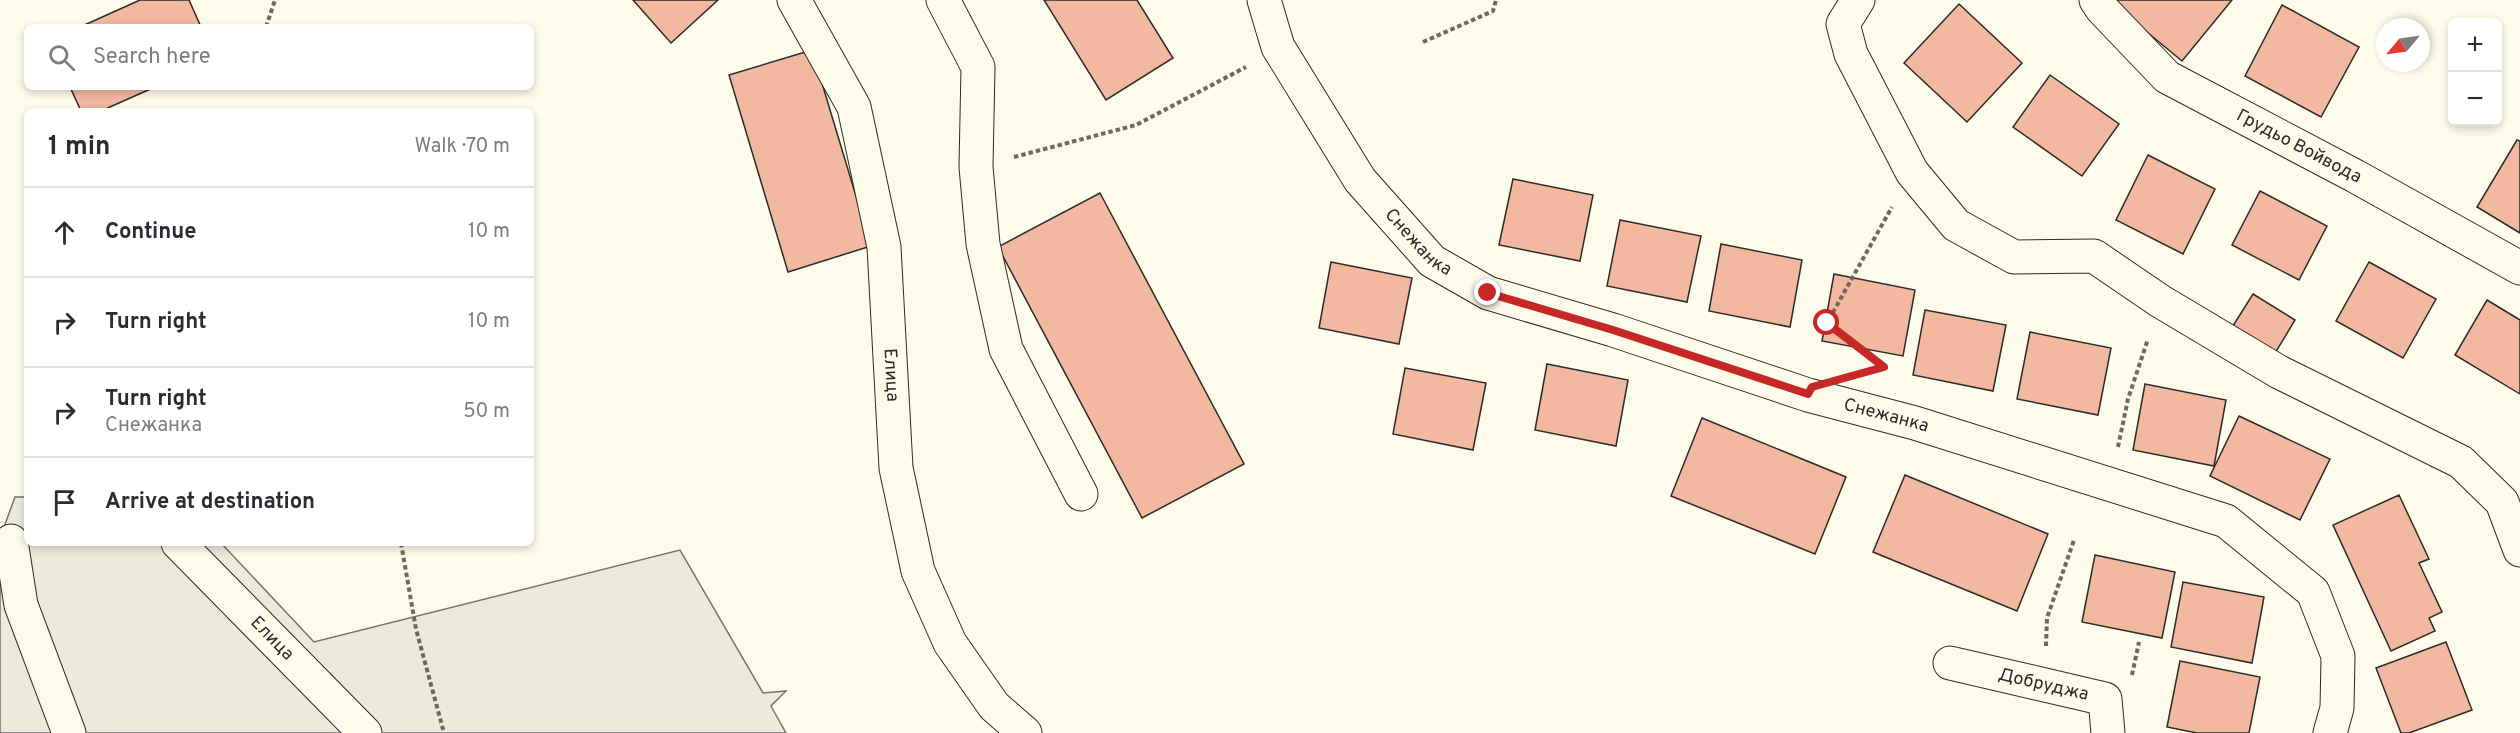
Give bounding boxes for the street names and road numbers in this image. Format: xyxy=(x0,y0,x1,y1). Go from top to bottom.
street label: Грудьо Войвода xyxy=(2232,104,2366,189)
street label: Снежанка xyxy=(1379,204,1456,281)
street label: Елица xyxy=(878,348,904,402)
street label: Снежанка xyxy=(1841,393,1932,438)
street label: Елица xyxy=(245,611,299,666)
street label: Добруджа xyxy=(1996,663,2091,706)

